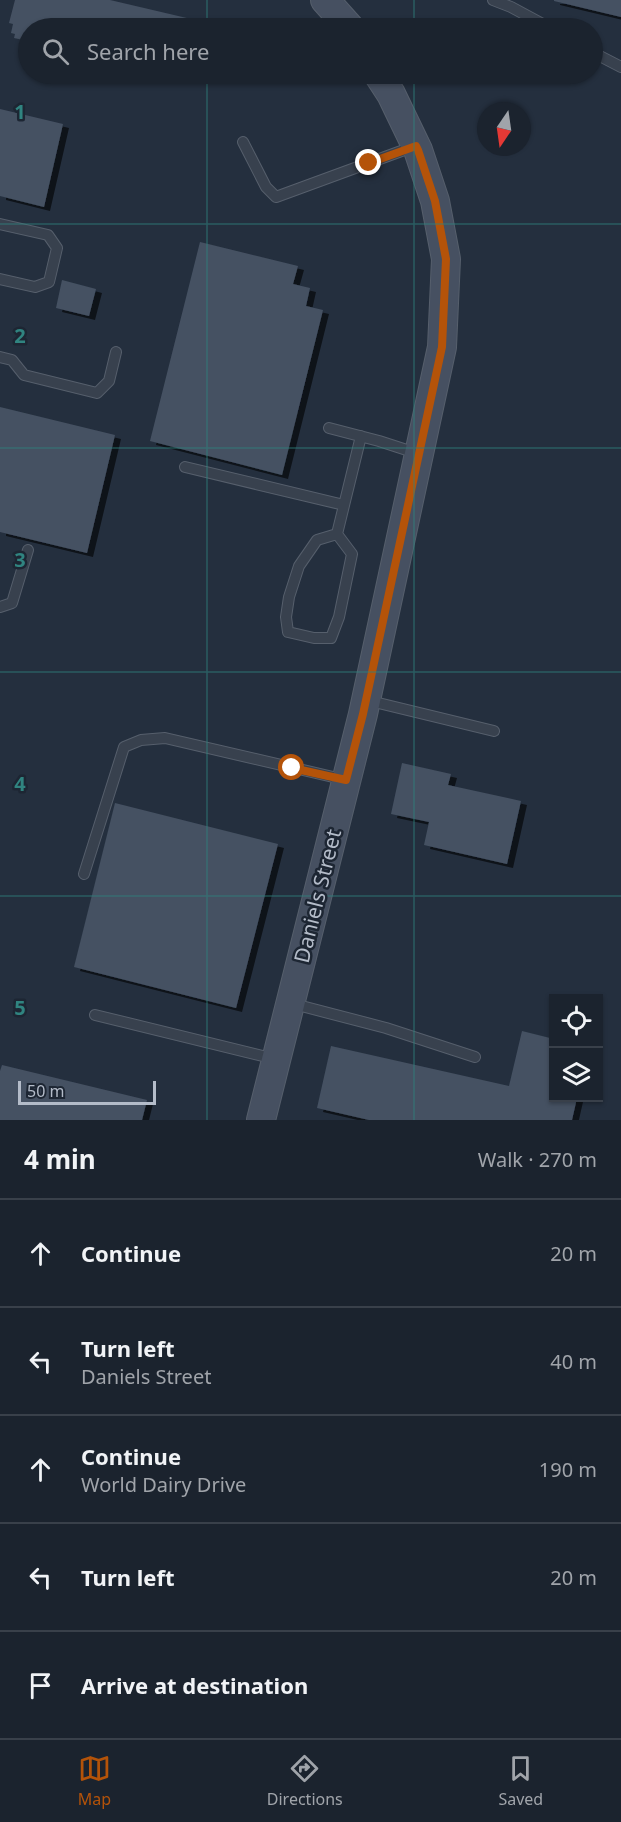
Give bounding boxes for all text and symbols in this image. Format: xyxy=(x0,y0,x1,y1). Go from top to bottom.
search box xyxy=(18,18,603,84)
icon: search xyxy=(39,35,72,68)
text: Search here xyxy=(87,36,209,66)
text: 1 xyxy=(14,98,26,125)
north arrow xyxy=(477,102,531,156)
route end xyxy=(355,149,381,175)
text: 2 xyxy=(14,322,26,349)
text: 3 xyxy=(14,546,26,573)
route start xyxy=(278,754,304,780)
text: 4 xyxy=(14,770,26,797)
street label: Daniels Street xyxy=(287,826,347,966)
text: 5 xyxy=(14,994,26,1021)
map controls xyxy=(549,994,603,1102)
button: locate xyxy=(549,994,603,1048)
button: layers xyxy=(549,1048,603,1102)
scale bar xyxy=(18,1078,156,1106)
text: 50 m xyxy=(27,1080,64,1102)
text: 4 min xyxy=(24,1141,96,1177)
text: Walk · 270 m xyxy=(478,1146,597,1173)
icon: ahead xyxy=(24,1237,57,1270)
text: Continue xyxy=(81,1238,181,1268)
text: 20 m xyxy=(550,1240,597,1267)
text: Turn left xyxy=(81,1333,175,1363)
icon: left xyxy=(24,1345,57,1378)
text: 40 m xyxy=(550,1348,597,1375)
text: Daniels Street xyxy=(81,1363,211,1390)
text: Continue xyxy=(81,1441,181,1471)
icon: ahead xyxy=(24,1453,57,1486)
text: 190 m xyxy=(539,1456,597,1483)
text: World Dairy Drive xyxy=(81,1471,246,1498)
icon: left xyxy=(24,1561,57,1594)
text: Turn left xyxy=(81,1562,175,1592)
text: 20 m xyxy=(550,1564,597,1591)
icon: arrive xyxy=(24,1669,57,1702)
text: Arrive at destination xyxy=(81,1670,308,1700)
tab: Map xyxy=(78,1752,111,1810)
tab: Directions xyxy=(267,1752,343,1810)
tab: Saved xyxy=(498,1752,543,1810)

